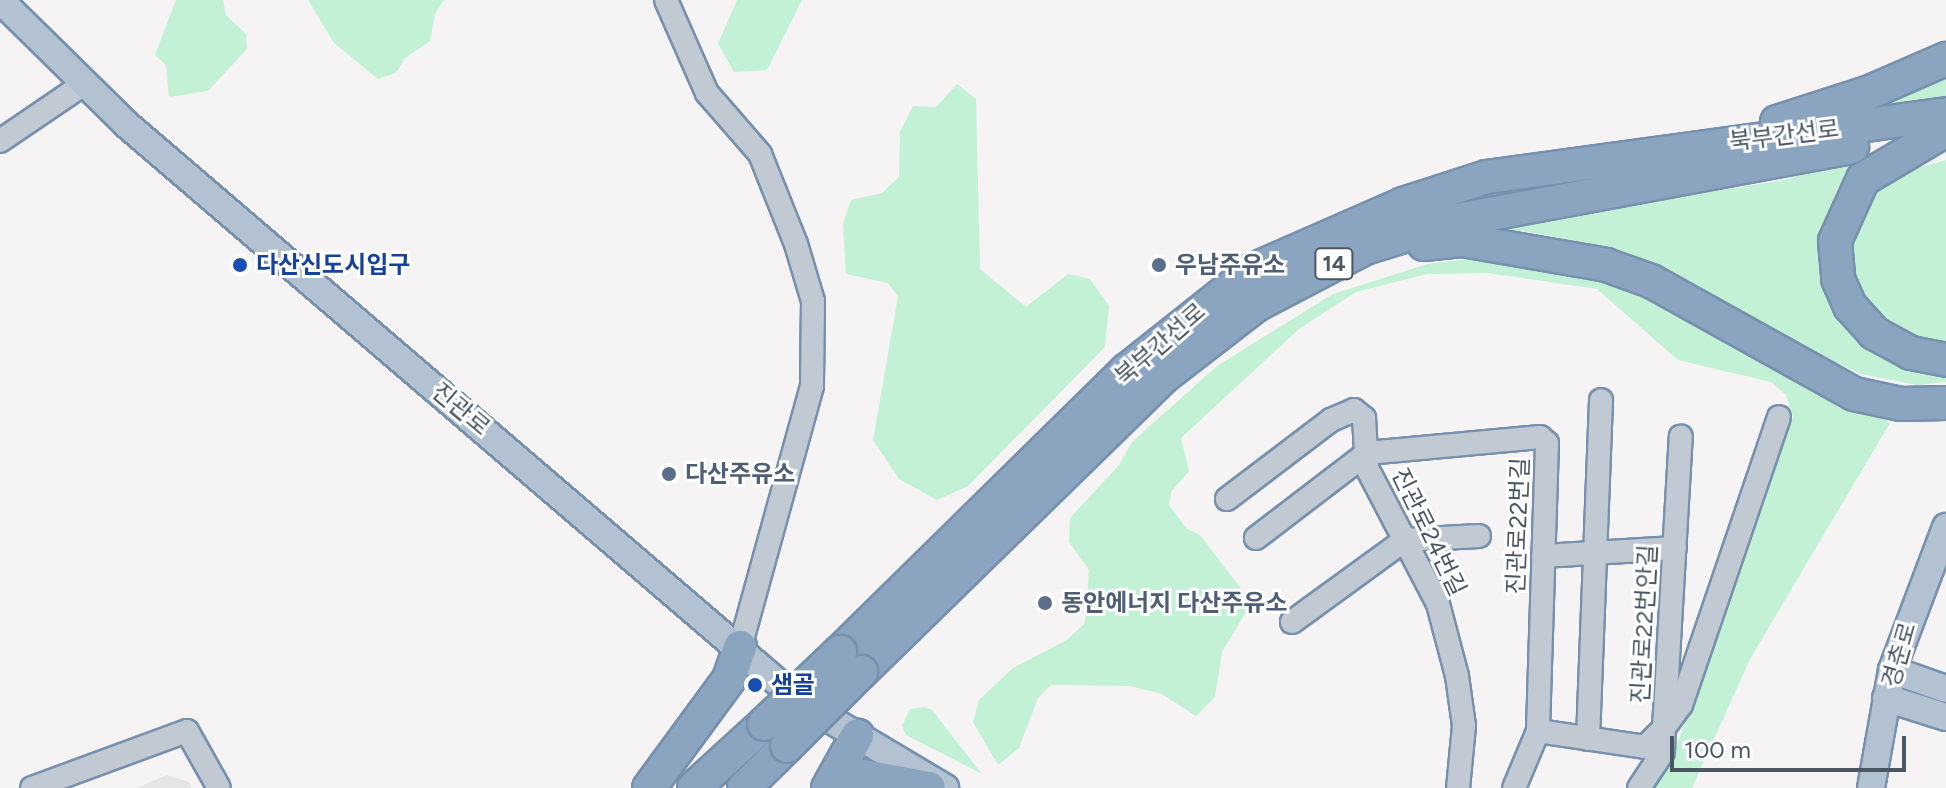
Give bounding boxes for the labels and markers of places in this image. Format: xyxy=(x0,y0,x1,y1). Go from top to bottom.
place label: 다산신도시입구 xyxy=(256,251,411,279)
place label: 우남주유소 xyxy=(1175,251,1285,279)
marker: 다산신도시입구 xyxy=(231,256,249,274)
marker: 우남주유소 xyxy=(1150,256,1168,274)
place label: 다산주유소 xyxy=(685,460,795,488)
marker: 다산주유소 xyxy=(660,465,678,483)
place label: 동안에너지 다산주유소 xyxy=(1061,589,1288,617)
marker: 동안에너지 다산주유소 xyxy=(1036,594,1054,612)
place label: 샘골 xyxy=(771,671,815,699)
marker: 샘골 xyxy=(746,676,764,694)

